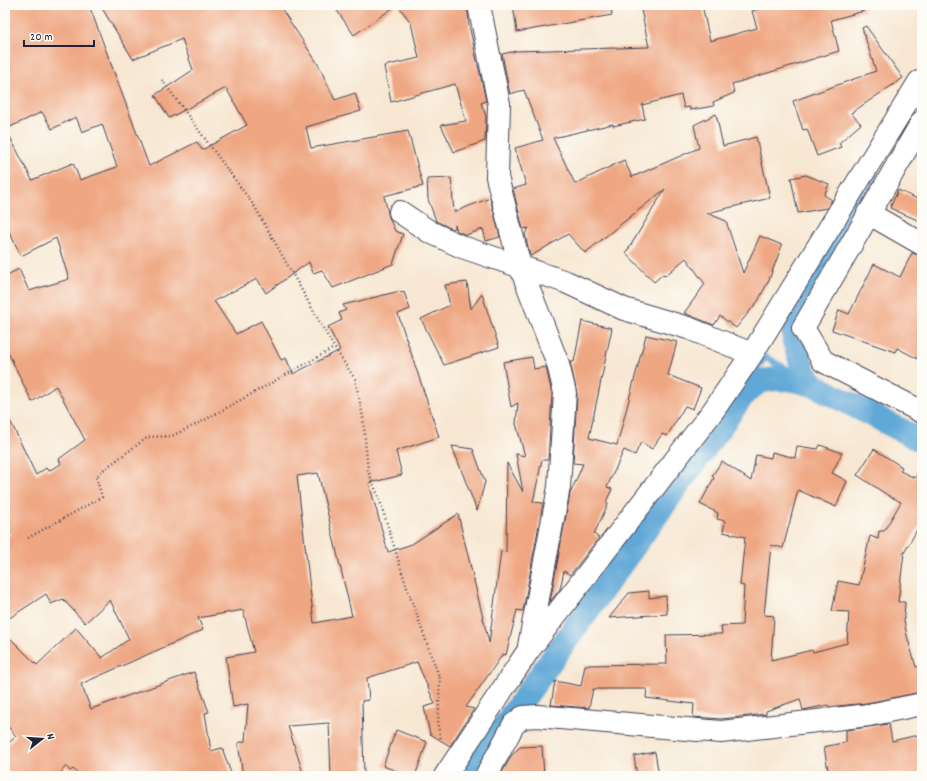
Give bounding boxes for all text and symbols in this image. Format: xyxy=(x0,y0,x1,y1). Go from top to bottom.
scale bar xyxy=(24,22,94,48)
text: 20 m xyxy=(30,29,53,46)
north arrow xyxy=(22,719,62,759)
text: N xyxy=(41,732,58,742)

